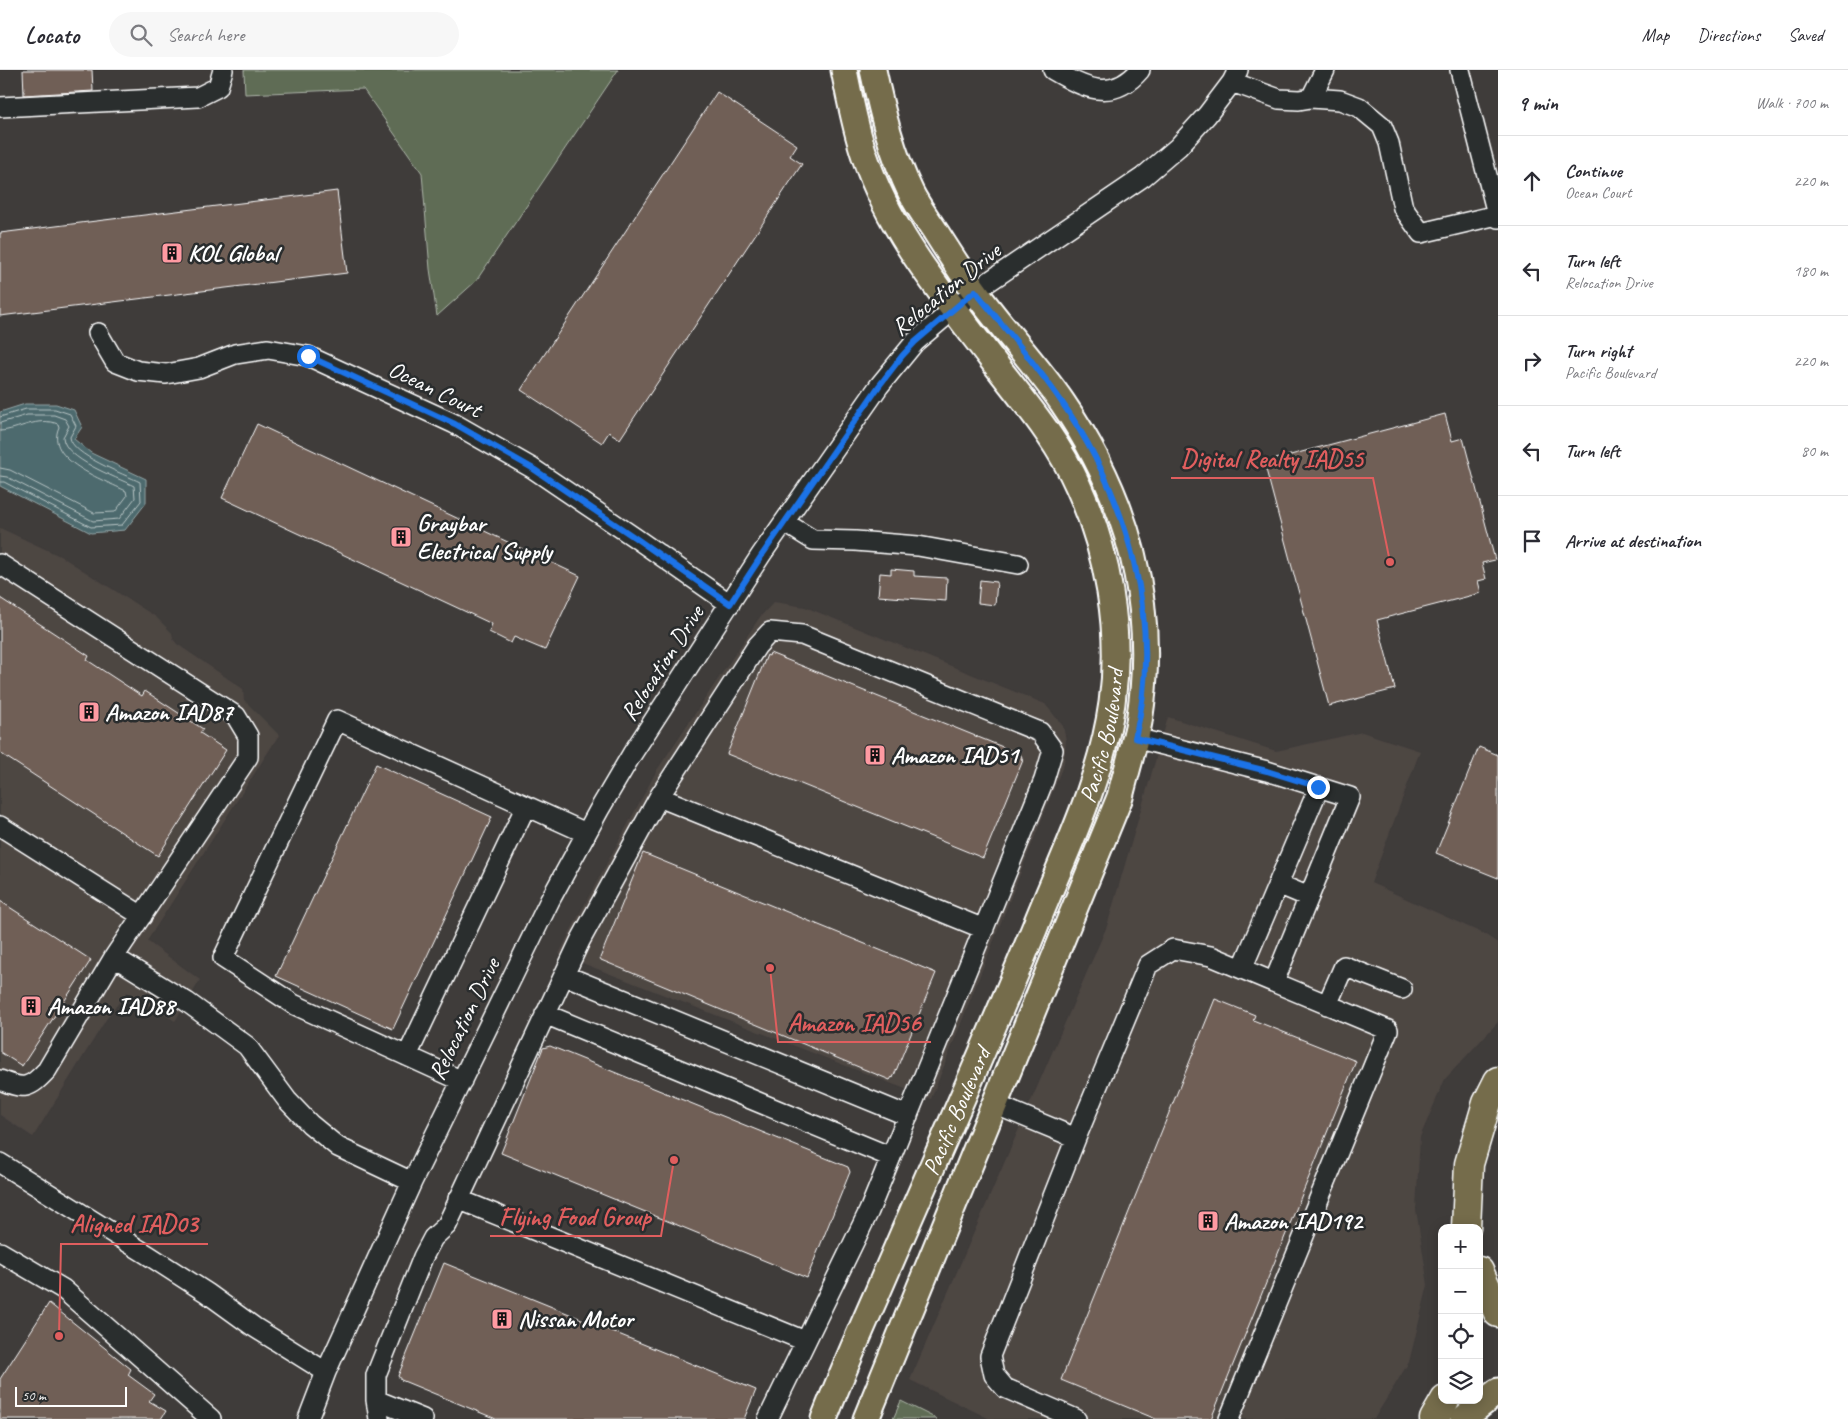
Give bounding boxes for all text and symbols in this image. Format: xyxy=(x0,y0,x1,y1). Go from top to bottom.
search box xyxy=(109,12,459,57)
text: Locato xyxy=(25,20,79,50)
icon: search xyxy=(127,21,155,49)
text: Search here xyxy=(167,23,245,47)
text: Map xyxy=(1642,24,1669,46)
text: Directions xyxy=(1697,24,1760,46)
text: Saved xyxy=(1788,24,1823,46)
text: 9 min xyxy=(1518,90,1558,116)
text: Walk · 700 m xyxy=(1756,93,1828,113)
text: Continue xyxy=(1565,159,1622,183)
icon: ahead xyxy=(1518,167,1546,195)
text: 220 m xyxy=(1794,171,1828,191)
text: Ocean Court xyxy=(1565,183,1631,203)
street label: Relocation Drive xyxy=(885,235,1008,342)
place label: KOL Global xyxy=(188,238,283,268)
building icon: KOL Global xyxy=(160,241,184,265)
text: Turn left xyxy=(1565,249,1620,273)
icon: left xyxy=(1518,257,1546,285)
text: 180 m xyxy=(1794,261,1828,281)
text: Relocation Drive xyxy=(1565,273,1653,293)
text: Turn right xyxy=(1565,339,1632,363)
route start xyxy=(297,345,320,368)
icon: right xyxy=(1518,347,1546,375)
text: 220 m xyxy=(1794,351,1828,371)
street label: Ocean Court xyxy=(384,354,488,425)
text: Pacific Boulevard xyxy=(1565,363,1656,383)
icon: left xyxy=(1518,437,1546,465)
callout: Digital Realty IAD55 xyxy=(1171,438,1373,478)
text: Turn left xyxy=(1565,439,1620,463)
text: 80 m xyxy=(1801,441,1828,461)
text: Digital Realty IAD55 xyxy=(1181,443,1365,475)
place label: Graybar Electrical Supply xyxy=(417,508,555,566)
building icon: Graybar Electrical Supply xyxy=(389,525,413,549)
icon: arrive xyxy=(1518,527,1546,555)
text: Arrive at destination xyxy=(1565,529,1701,553)
street label: Relocation Drive xyxy=(614,598,712,726)
street label: Pacific Boulevard xyxy=(1072,664,1130,807)
place label: Amazon IAD87 xyxy=(105,697,235,727)
building icon: Amazon IAD87 xyxy=(77,700,101,724)
place label: Amazon IAD51 xyxy=(891,740,1021,770)
building icon: Amazon IAD51 xyxy=(863,743,887,767)
route end xyxy=(1307,776,1330,799)
street label: Relocation Drive xyxy=(422,951,507,1085)
place label: Amazon IAD88 xyxy=(47,991,178,1021)
building icon: Amazon IAD88 xyxy=(19,994,43,1018)
callout: Amazon IAD56 xyxy=(778,1002,931,1042)
text: Amazon IAD56 xyxy=(788,1007,923,1039)
street label: Pacific Boulevard xyxy=(915,1039,999,1180)
callout: Flying Food Group xyxy=(490,1196,661,1236)
text: Flying Food Group xyxy=(499,1201,652,1233)
callout: Aligned IAD03 xyxy=(61,1204,208,1244)
place label: Amazon IAD192 xyxy=(1224,1206,1364,1236)
text: Aligned IAD03 xyxy=(70,1208,200,1240)
building icon: Amazon IAD192 xyxy=(1196,1209,1220,1233)
map controls xyxy=(1438,1224,1483,1404)
button: + xyxy=(1438,1224,1483,1269)
button: − xyxy=(1438,1269,1483,1314)
place label: Nissan Motor xyxy=(518,1304,635,1334)
building icon: Nissan Motor xyxy=(490,1307,514,1331)
button: locate xyxy=(1438,1314,1483,1359)
button: layers xyxy=(1438,1359,1483,1404)
scale bar xyxy=(15,1384,128,1407)
text: 50 m xyxy=(22,1387,46,1404)

